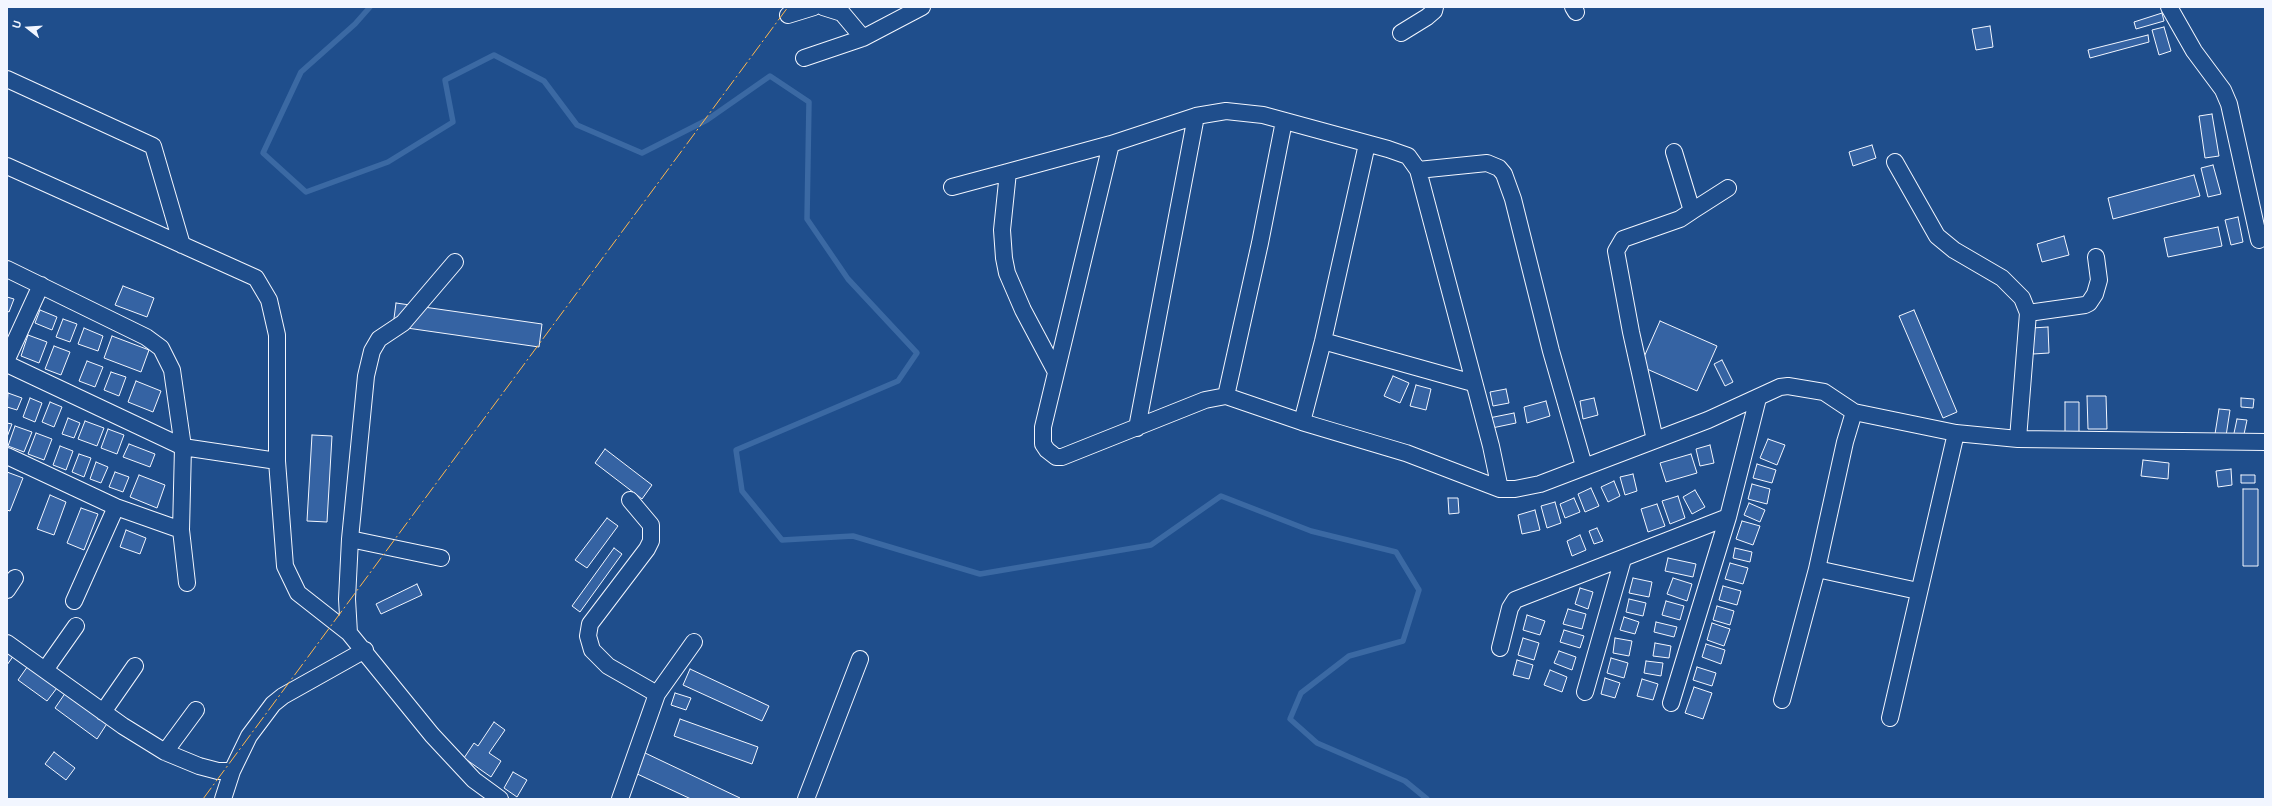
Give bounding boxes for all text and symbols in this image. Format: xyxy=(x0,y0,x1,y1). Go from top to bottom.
north arrow xyxy=(8,8,48,48)
text: U xyxy=(10,19,23,30)

